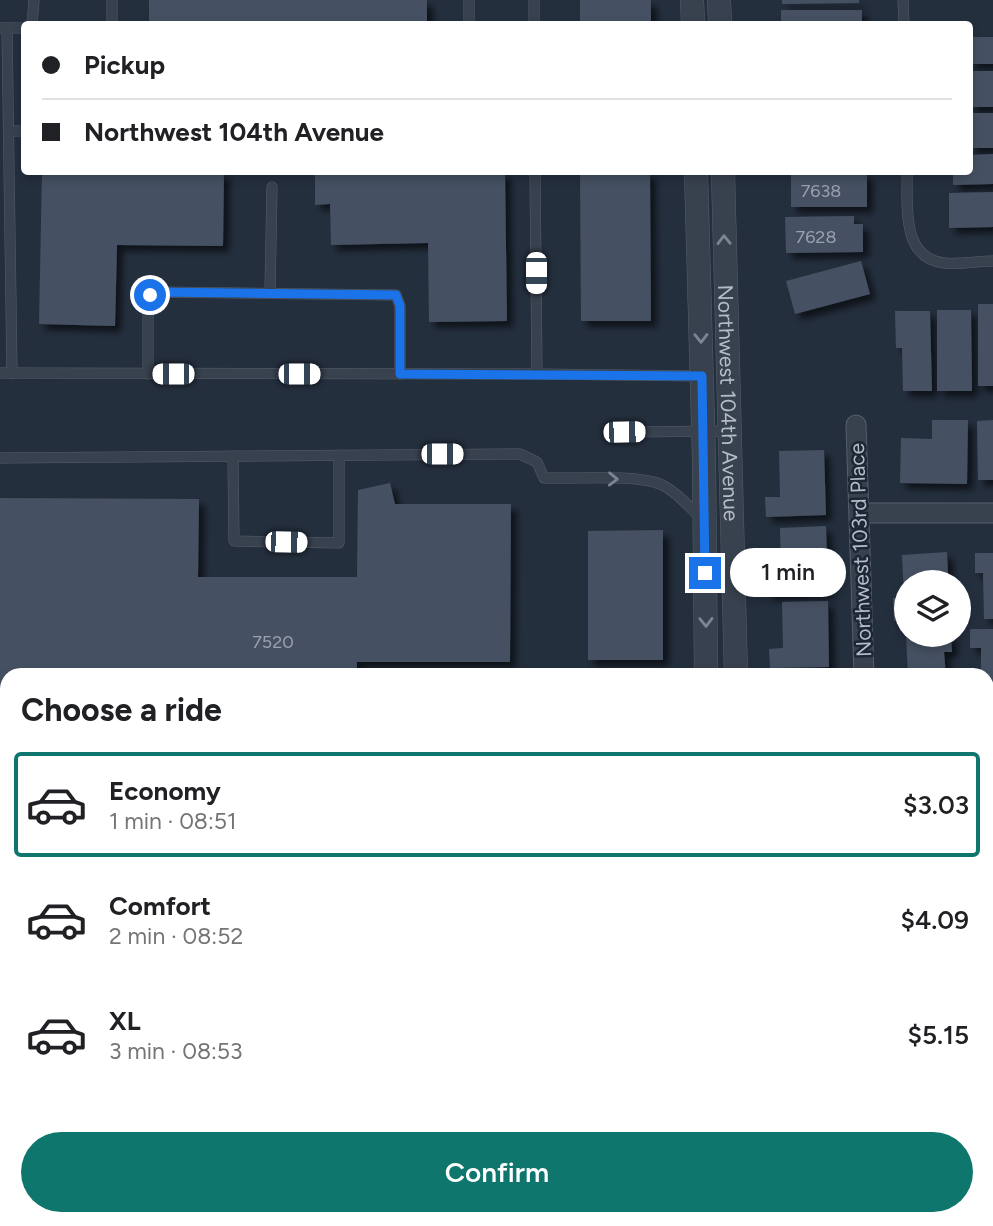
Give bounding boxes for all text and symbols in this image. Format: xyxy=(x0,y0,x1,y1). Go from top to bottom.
text: Pickup xyxy=(84,49,165,81)
text: Northwest 104th Avenue xyxy=(84,116,384,148)
house number: 7638 xyxy=(801,180,841,202)
house number: 7628 xyxy=(796,226,836,248)
one-way arrow xyxy=(717,234,732,245)
car xyxy=(526,252,547,294)
route start xyxy=(134,279,166,311)
street label: Northwest 104th Avenue xyxy=(713,284,745,522)
one-way arrow xyxy=(693,332,708,343)
car xyxy=(153,364,195,385)
car xyxy=(279,364,321,385)
car xyxy=(603,421,646,443)
street label: Northwest 103rd Place xyxy=(844,443,876,657)
car xyxy=(422,444,464,465)
one-way arrow xyxy=(607,472,618,487)
car xyxy=(265,531,308,553)
callout: 1 min xyxy=(730,548,845,598)
route end xyxy=(689,557,721,589)
text: 1 min xyxy=(761,558,815,586)
map controls xyxy=(894,570,971,647)
button: layers xyxy=(894,570,971,647)
one-way arrow xyxy=(698,617,714,628)
house number: 7520 xyxy=(252,631,294,653)
text: Choose a ride xyxy=(21,691,222,729)
icon: car xyxy=(25,773,88,836)
text: Economy xyxy=(109,775,221,807)
text: $3.03 xyxy=(903,789,969,821)
text: 1 min · 08:51 xyxy=(109,807,237,835)
icon: car xyxy=(25,888,88,951)
text: Comfort xyxy=(109,890,211,922)
text: $4.09 xyxy=(900,904,969,936)
text: 2 min · 08:52 xyxy=(109,922,243,950)
icon: car xyxy=(25,1003,88,1066)
text: XL xyxy=(109,1005,141,1037)
text: $5.15 xyxy=(908,1019,969,1051)
text: 3 min · 08:53 xyxy=(109,1037,243,1065)
button: Confirm xyxy=(21,1132,973,1212)

